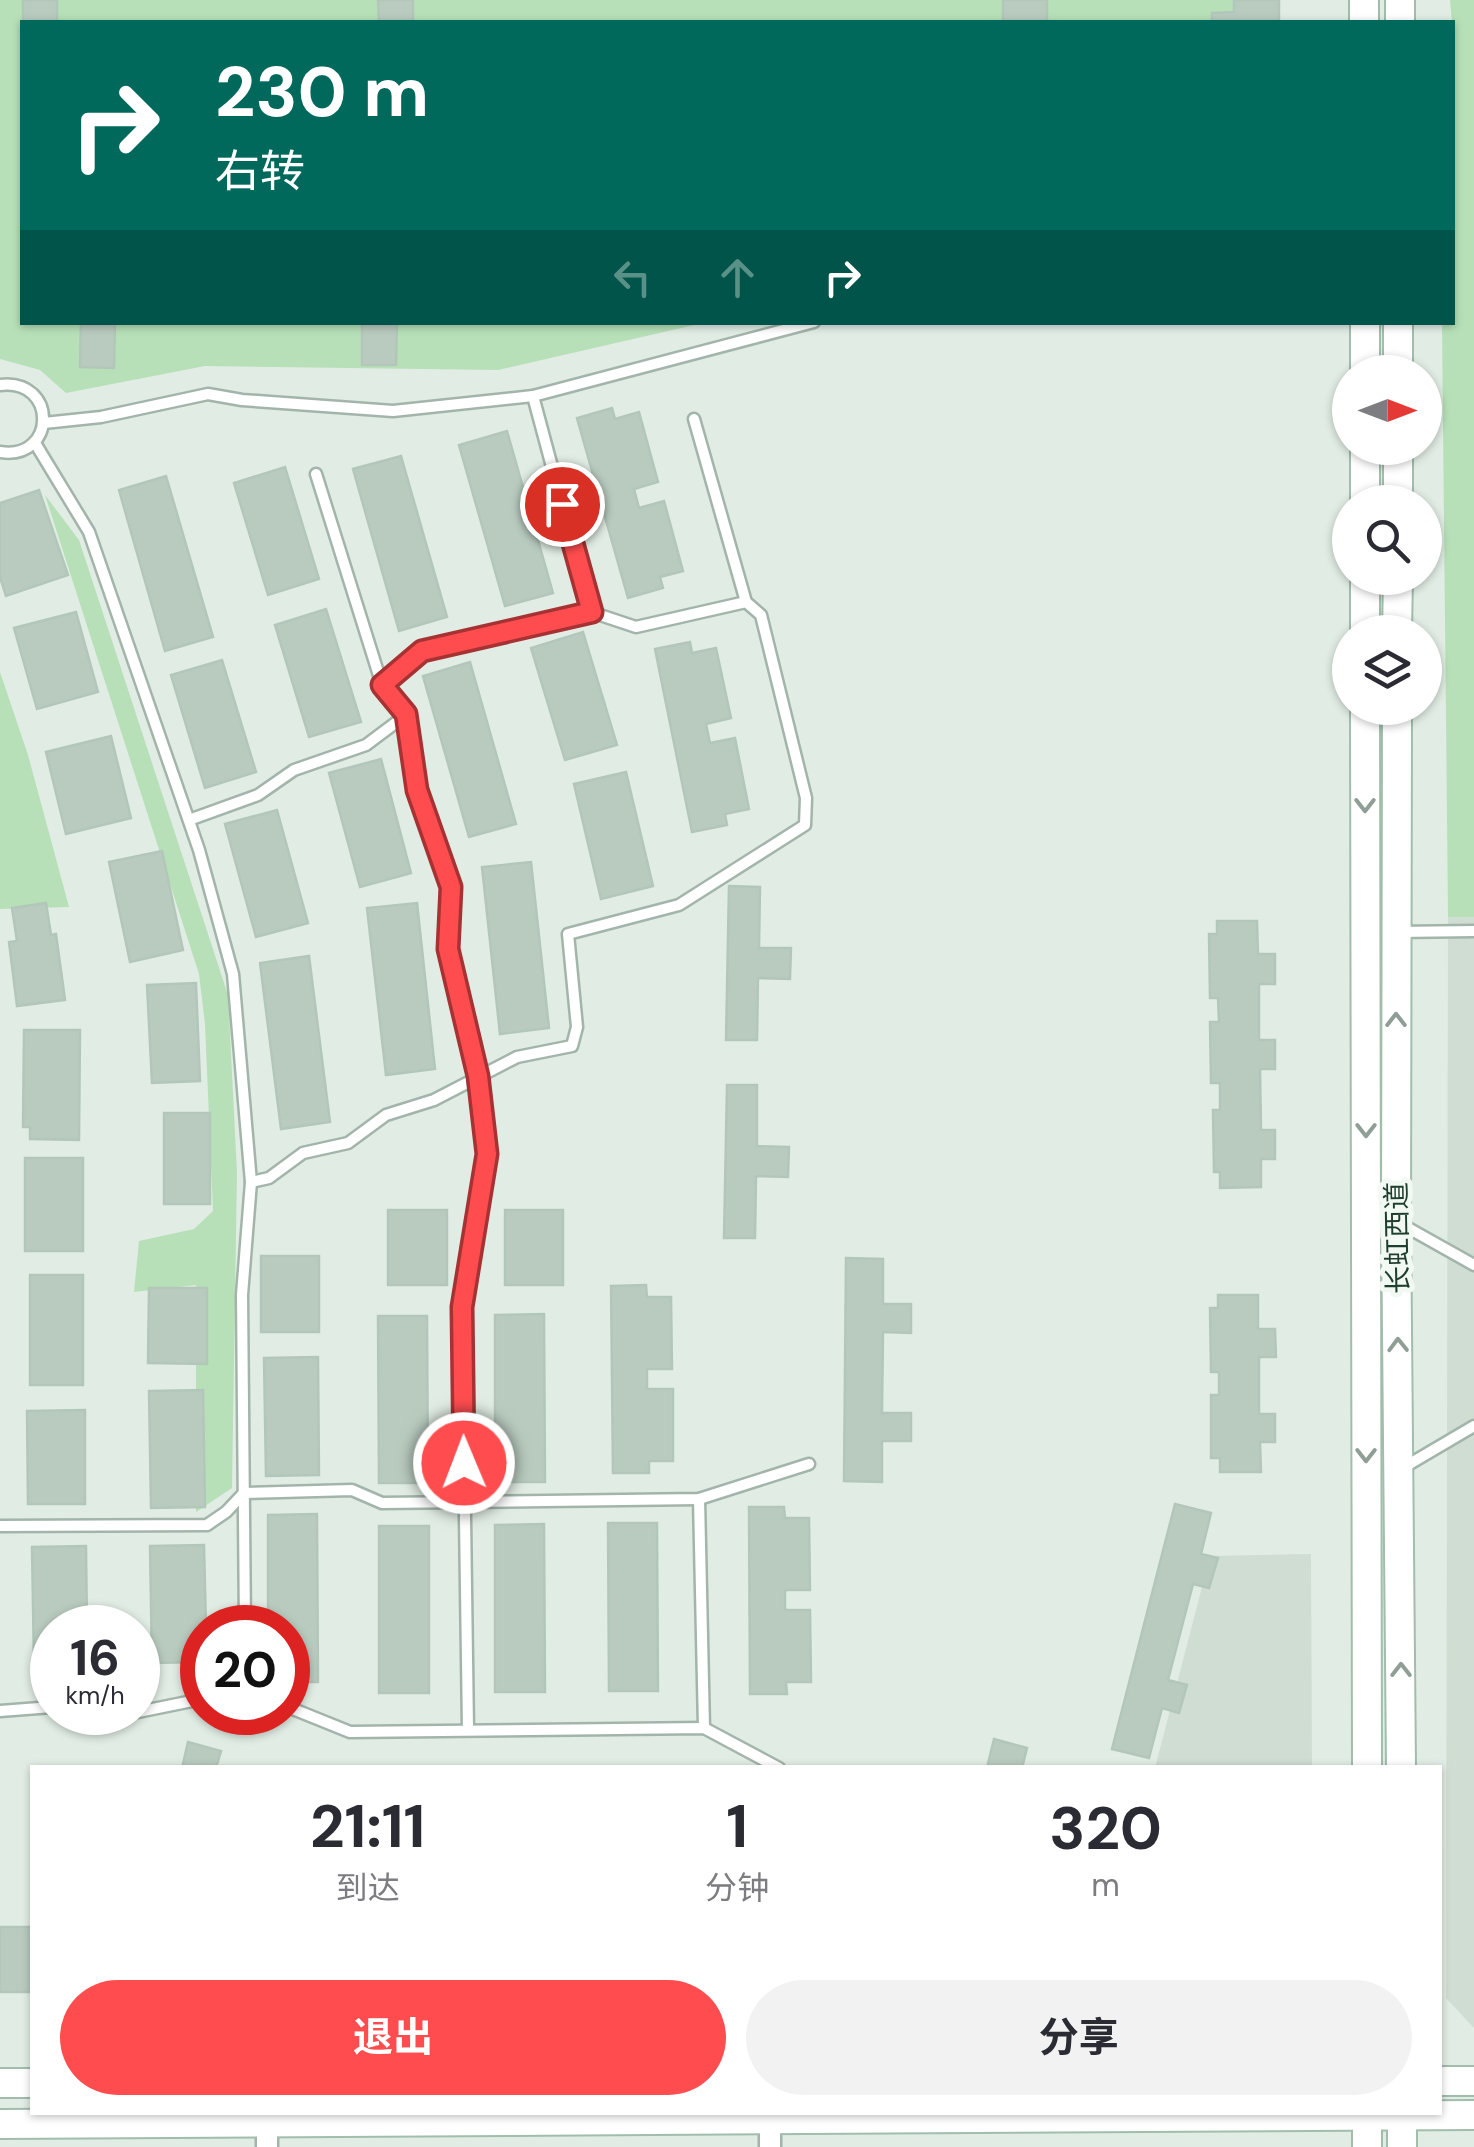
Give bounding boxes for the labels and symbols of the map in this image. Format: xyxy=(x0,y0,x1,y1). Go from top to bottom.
north arrow xyxy=(1332,355,1442,465)
pin xyxy=(520,462,605,547)
one-way arrow xyxy=(1354,798,1376,813)
one-way arrow xyxy=(1385,1012,1407,1028)
one-way arrow xyxy=(1355,1122,1377,1138)
street label: 长虹西道 xyxy=(1378,1182,1417,1294)
one-way arrow xyxy=(1387,1337,1409,1352)
position arrow xyxy=(412,1411,516,1515)
one-way arrow xyxy=(1355,1448,1377,1463)
speed limit sign: 20 xyxy=(180,1605,310,1735)
one-way arrow xyxy=(1390,1662,1412,1678)

